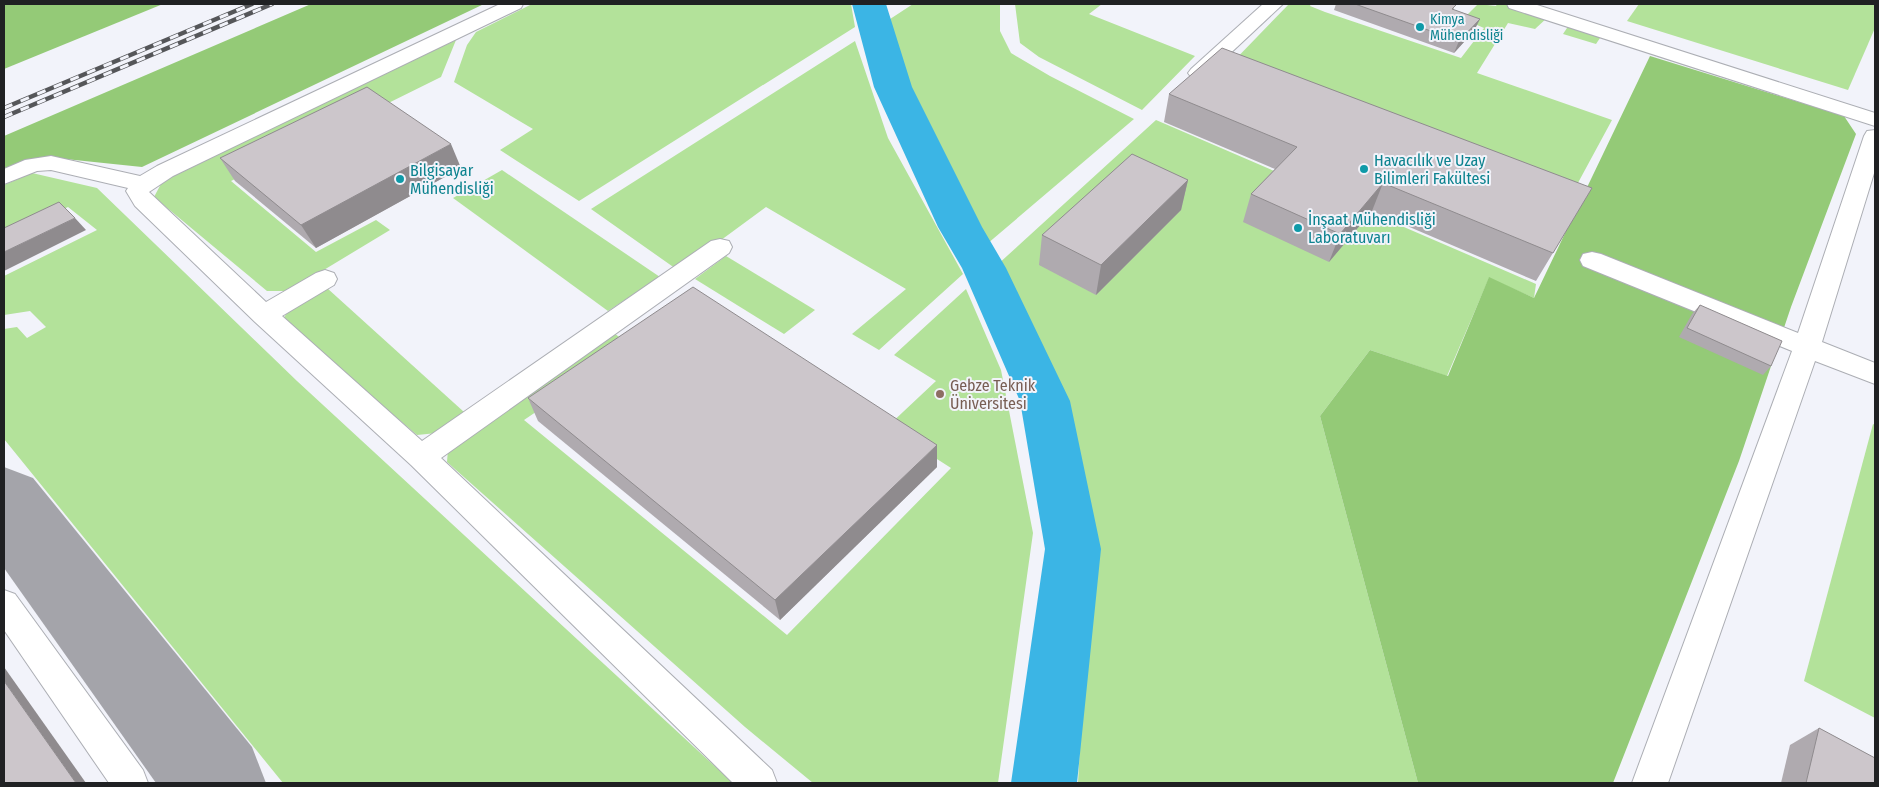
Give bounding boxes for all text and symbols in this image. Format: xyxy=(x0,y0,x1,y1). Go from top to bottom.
place label: Kimya Mühendisliği xyxy=(1430,11,1503,44)
marker: Kimya Mühendisliği xyxy=(1414,21,1426,33)
place label: Havacılık ve Uzay Bilimleri Fakültesi xyxy=(1374,151,1490,188)
place label: Bilgisayar Mühendisliği xyxy=(410,161,494,198)
marker: Havacılık ve Uzay Bilimleri Fakültesi xyxy=(1358,163,1370,175)
marker: Bilgisayar Mühendisliği xyxy=(394,173,406,185)
place label: İnşaat Mühendisliği Laboratuvarı xyxy=(1308,210,1436,247)
marker: İnşaat Mühendisliği Laboratuvarı xyxy=(1292,222,1304,234)
place label: Gebze Teknik Üniversitesi xyxy=(950,376,1036,413)
marker: Gebze Teknik Üniversitesi xyxy=(934,388,946,400)

